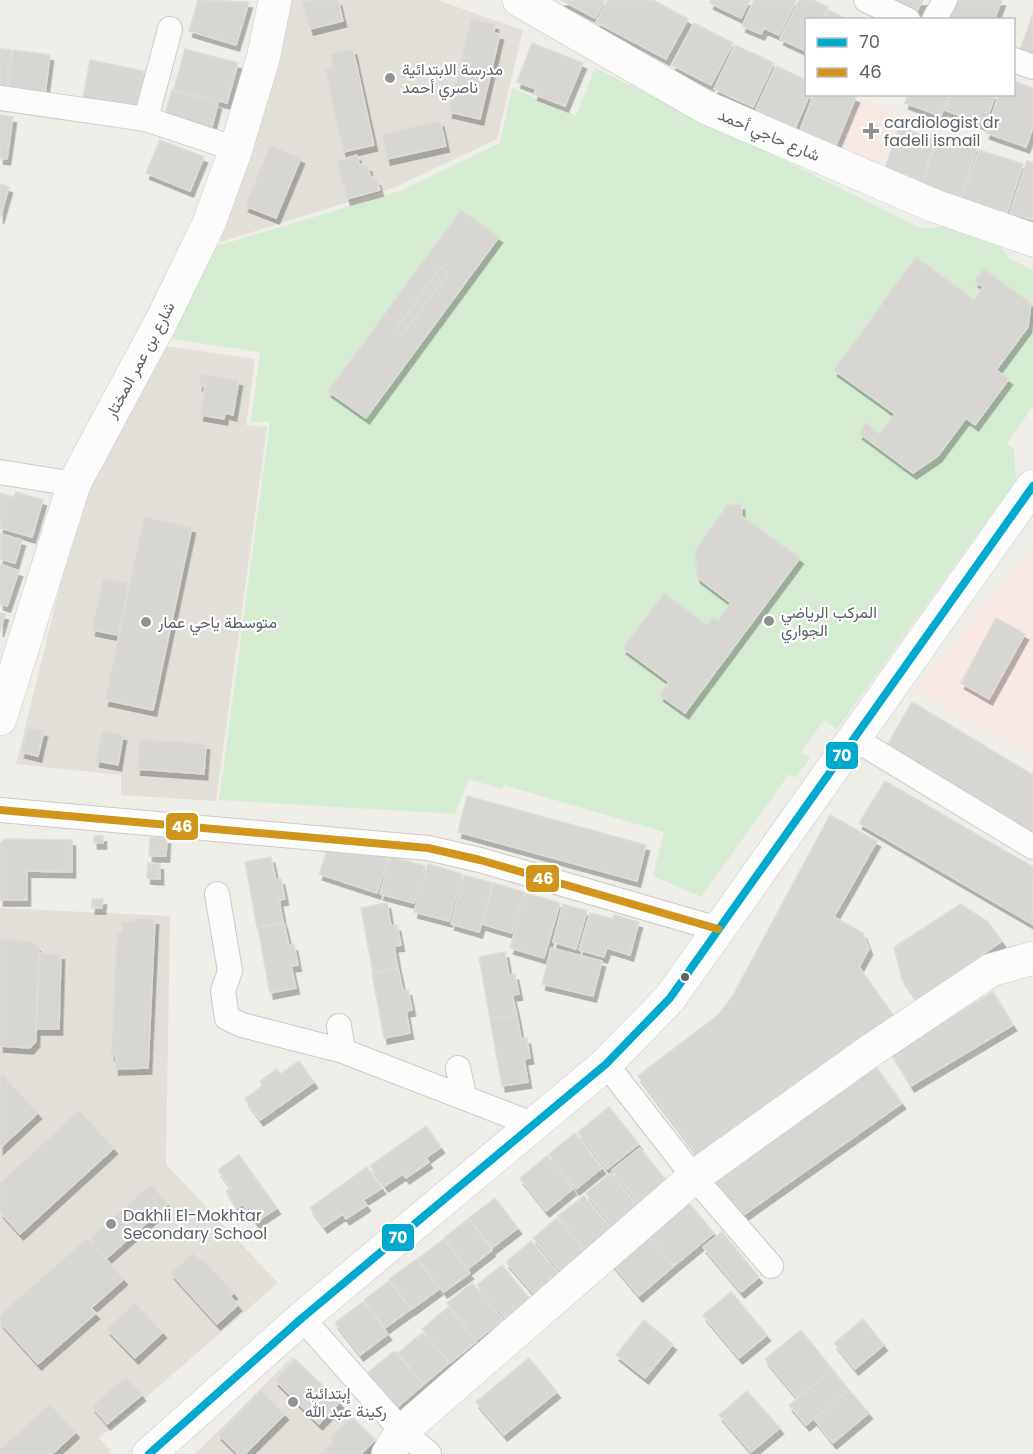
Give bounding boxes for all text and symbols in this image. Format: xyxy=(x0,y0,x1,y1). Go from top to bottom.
legend xyxy=(805,18,1015,96)
text: 70 xyxy=(859,29,880,54)
place label: مدرسة الابتدائية ناصري أحمد xyxy=(402,58,503,101)
text: 46 xyxy=(859,59,882,84)
marker: مدرسة الابتدائية ناصري أحمد xyxy=(383,71,397,85)
street label: شارع حاجي أحمد xyxy=(714,103,824,169)
place label: cardiologist dr fadeli ismail xyxy=(884,111,1000,152)
marker: cardiologist dr fadeli ismail xyxy=(862,122,880,140)
street label: شارع بن عمر المختار xyxy=(99,298,180,423)
place label: المركب الرياضي الجواري xyxy=(781,601,877,644)
place label: متوسطة ياحي عمار xyxy=(157,611,277,636)
marker: المركب الرياضي الجواري xyxy=(762,614,776,628)
marker: متوسطة ياحي عمار xyxy=(139,615,153,629)
line badge: 70 xyxy=(825,741,859,770)
text: 70 xyxy=(833,744,852,767)
line badge: 46 xyxy=(165,812,199,841)
text: 46 xyxy=(171,815,193,838)
line badge: 46 xyxy=(525,864,560,893)
text: 46 xyxy=(532,867,554,890)
unlabelled marker xyxy=(679,971,691,983)
place label: Dakhli El-Mokhtar Secondary School xyxy=(123,1204,267,1245)
marker: Dakhli El-Mokhtar Secondary School xyxy=(104,1217,118,1231)
line badge: 70 xyxy=(381,1223,415,1252)
text: 70 xyxy=(389,1226,408,1249)
place label: إبتدائية ركينة عبد الله xyxy=(305,1382,387,1423)
marker: إبتدائية ركينة عبد الله xyxy=(286,1395,300,1409)

